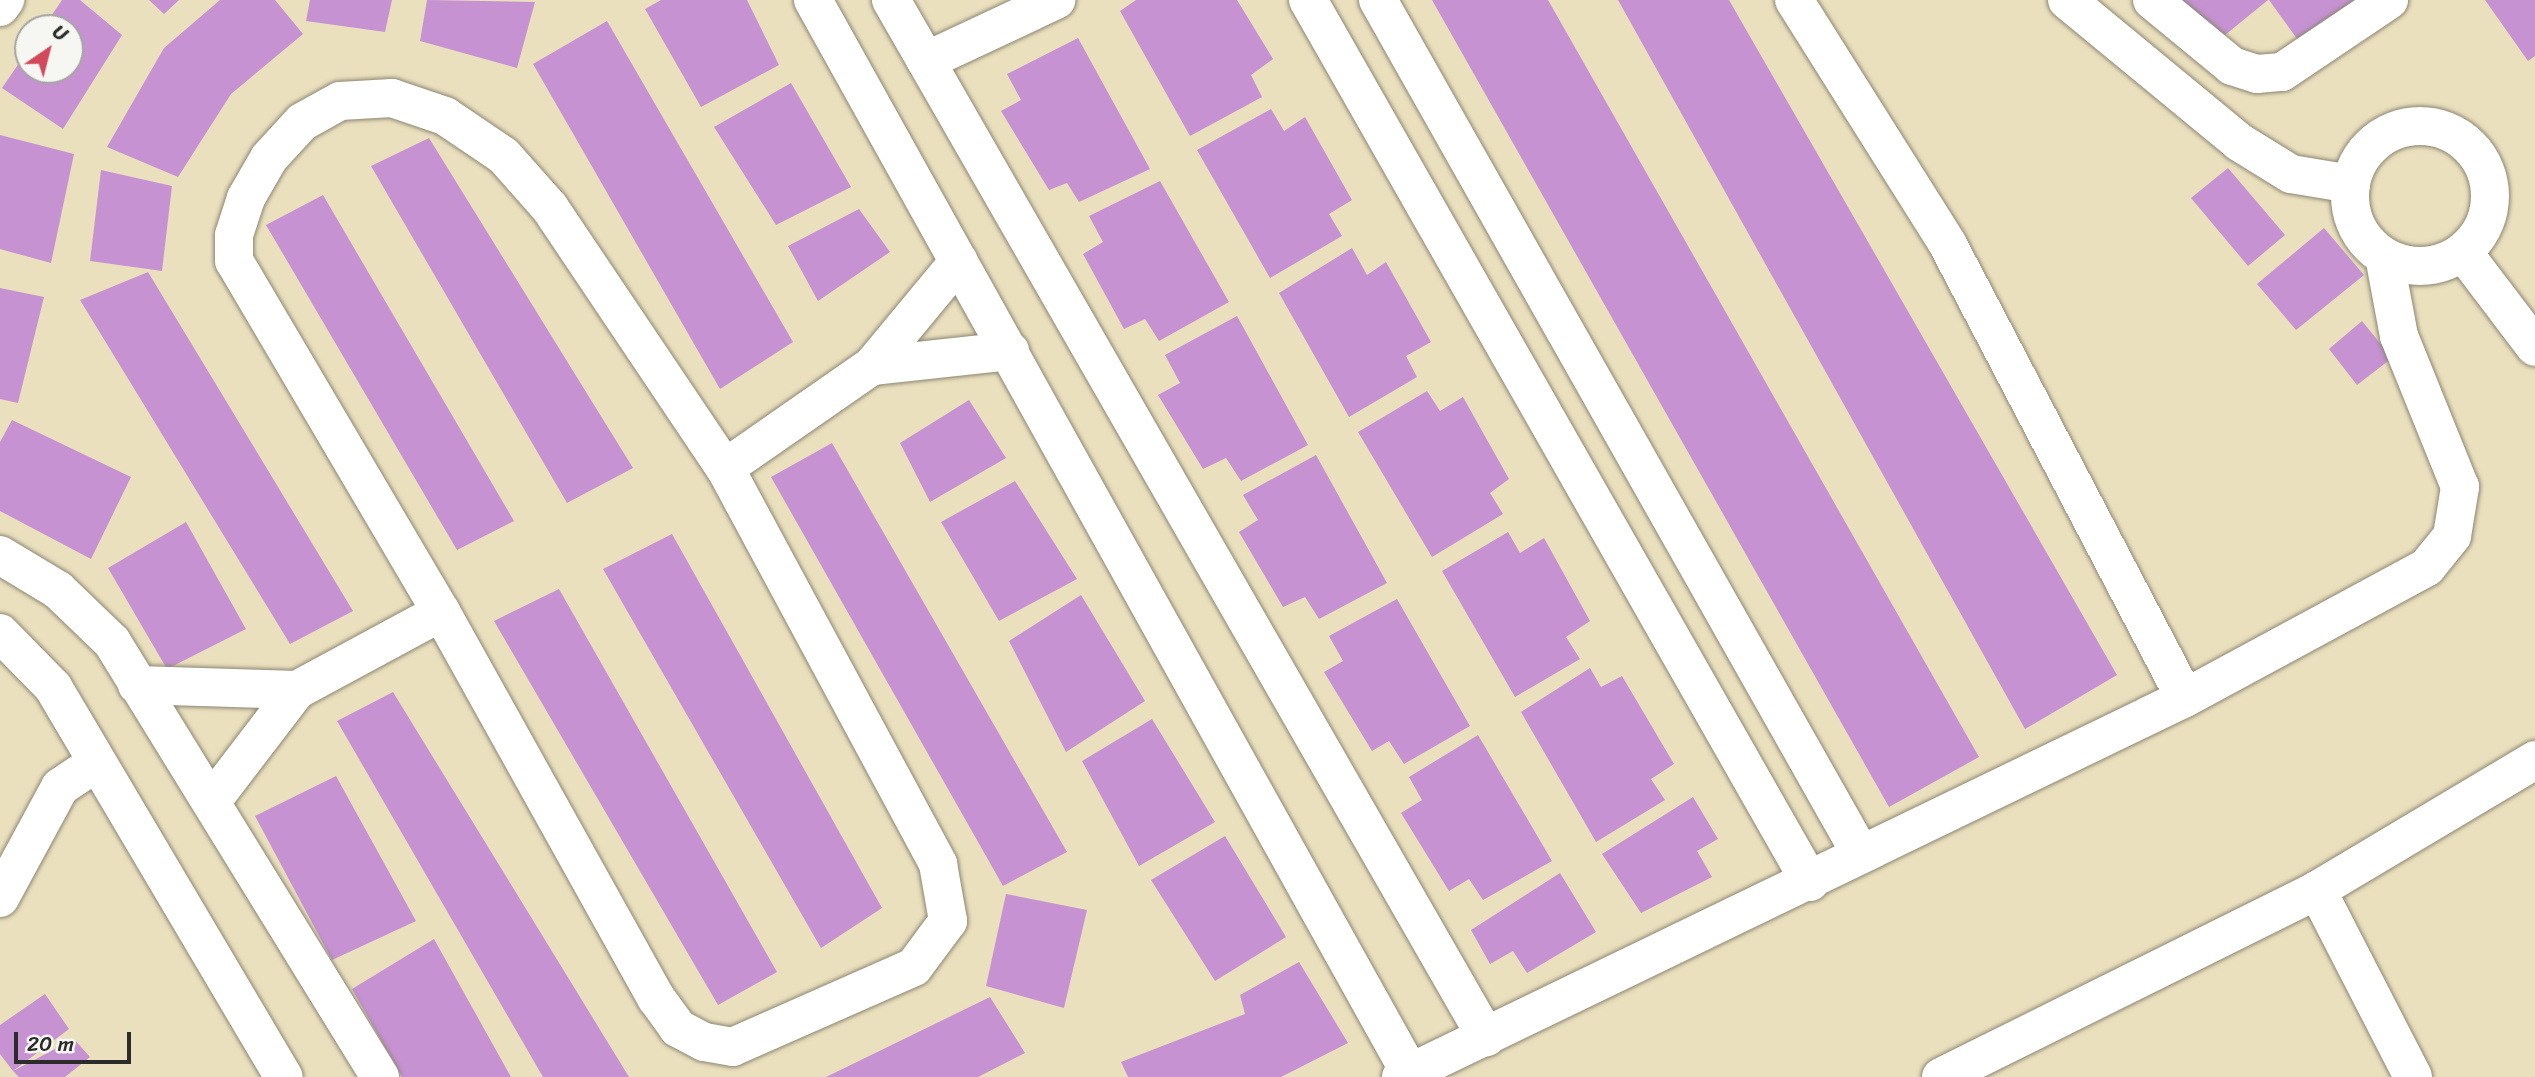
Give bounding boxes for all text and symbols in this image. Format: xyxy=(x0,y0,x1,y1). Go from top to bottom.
north arrow xyxy=(14,14,84,84)
text: U xyxy=(46,16,75,50)
scale bar xyxy=(18,1018,135,1062)
text: 20 m xyxy=(27,1025,74,1063)

